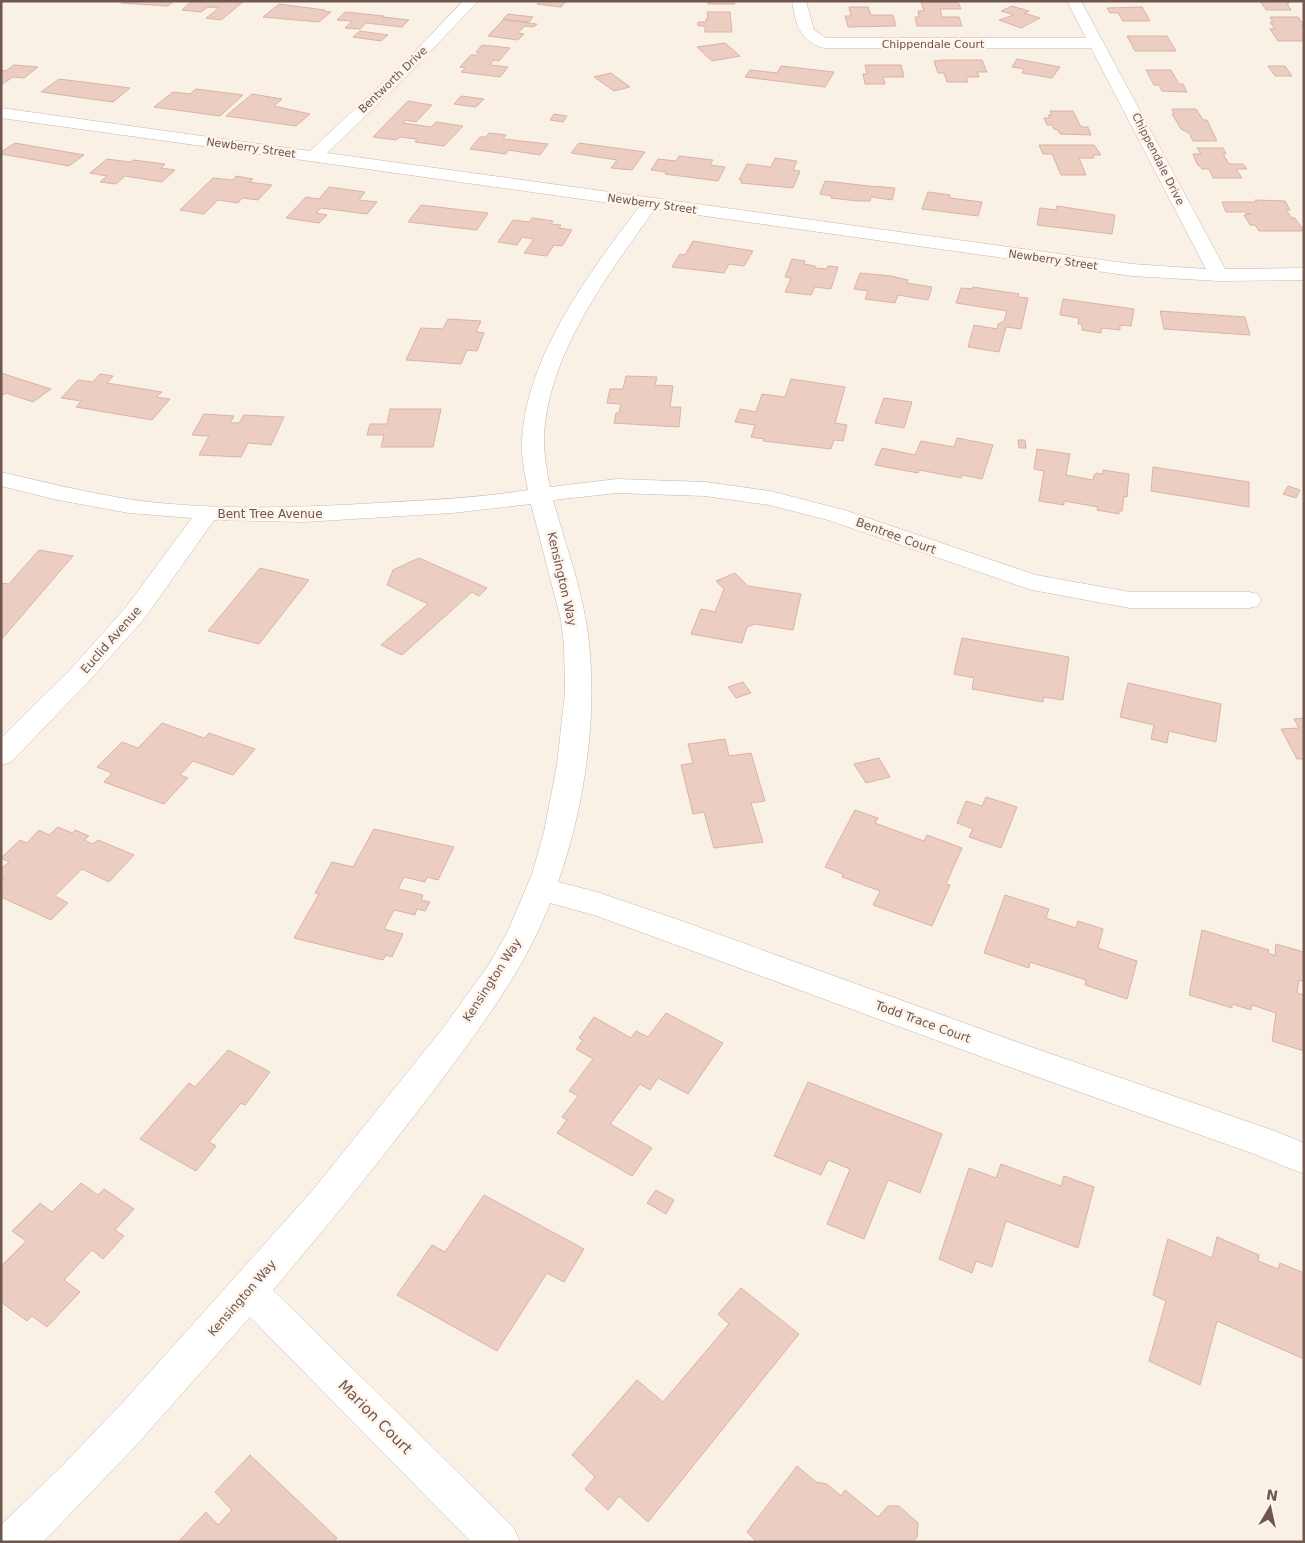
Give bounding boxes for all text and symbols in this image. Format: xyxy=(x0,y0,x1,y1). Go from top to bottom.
street label: Chippendale Court xyxy=(882,38,985,51)
street label: Bentworth Drive xyxy=(356,44,430,116)
street label: Chippendale Drive xyxy=(1129,111,1187,207)
street label: Newberry Street xyxy=(206,135,297,161)
street label: Newberry Street xyxy=(607,191,698,217)
street label: Newberry Street xyxy=(1008,247,1099,273)
street label: Bent Tree Avenue xyxy=(217,507,323,521)
street label: Bentree Court xyxy=(854,515,938,557)
street label: Kensington Way xyxy=(544,531,580,627)
street label: Euclid Avenue xyxy=(78,604,144,676)
street label: Kensington Way xyxy=(460,936,524,1024)
street label: Todd Trace Court xyxy=(873,998,973,1046)
street label: Kensington Way xyxy=(205,1257,279,1339)
street label: Marion Court xyxy=(334,1376,416,1458)
north arrow xyxy=(1245,1483,1295,1533)
text: N xyxy=(1265,1486,1279,1504)

